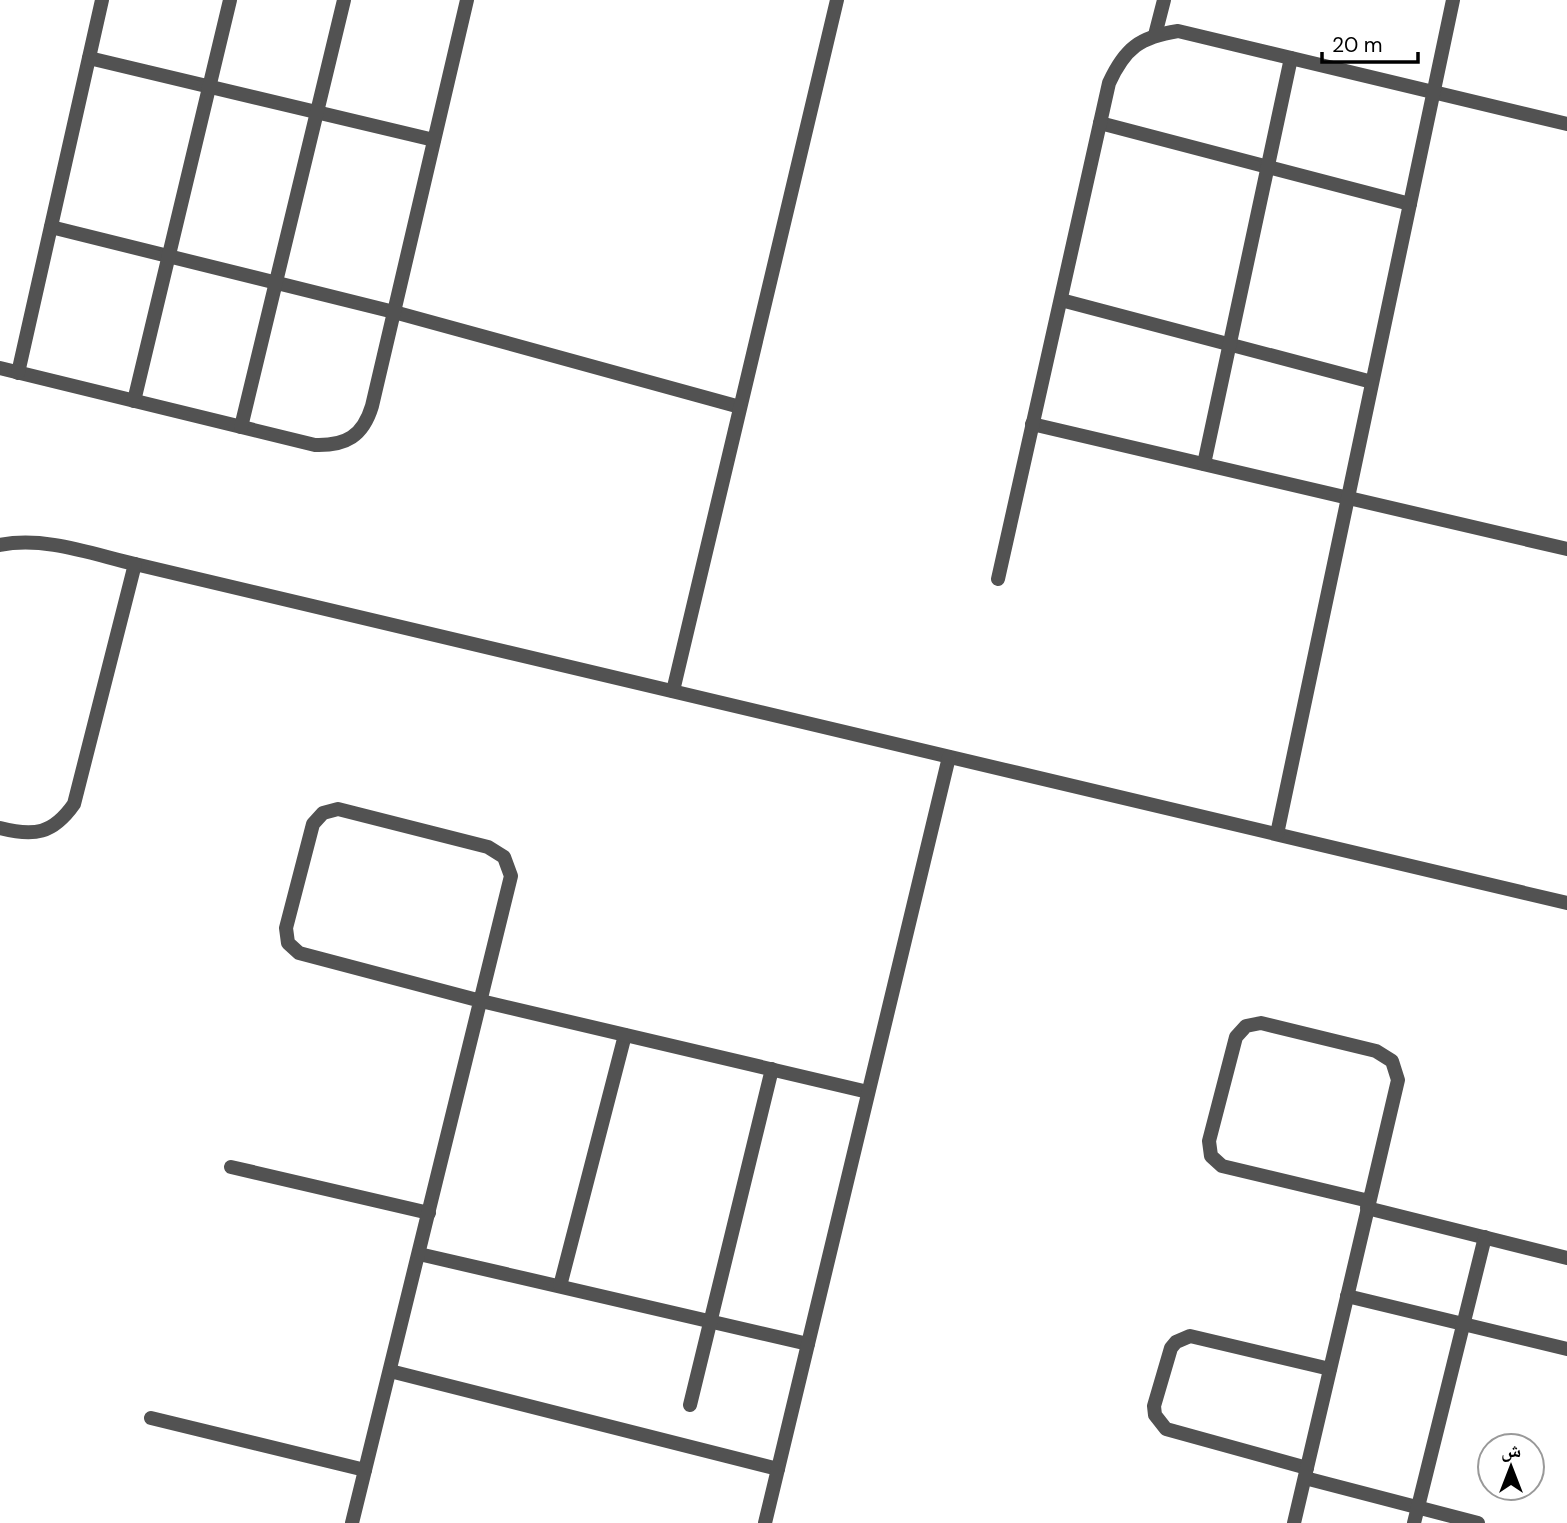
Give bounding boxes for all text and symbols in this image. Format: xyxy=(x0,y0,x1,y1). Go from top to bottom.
scale bar xyxy=(1322,21,1418,65)
text: 20 m xyxy=(1332,31,1383,59)
north arrow xyxy=(1476,1432,1546,1502)
text: ش xyxy=(1501,1438,1521,1463)

